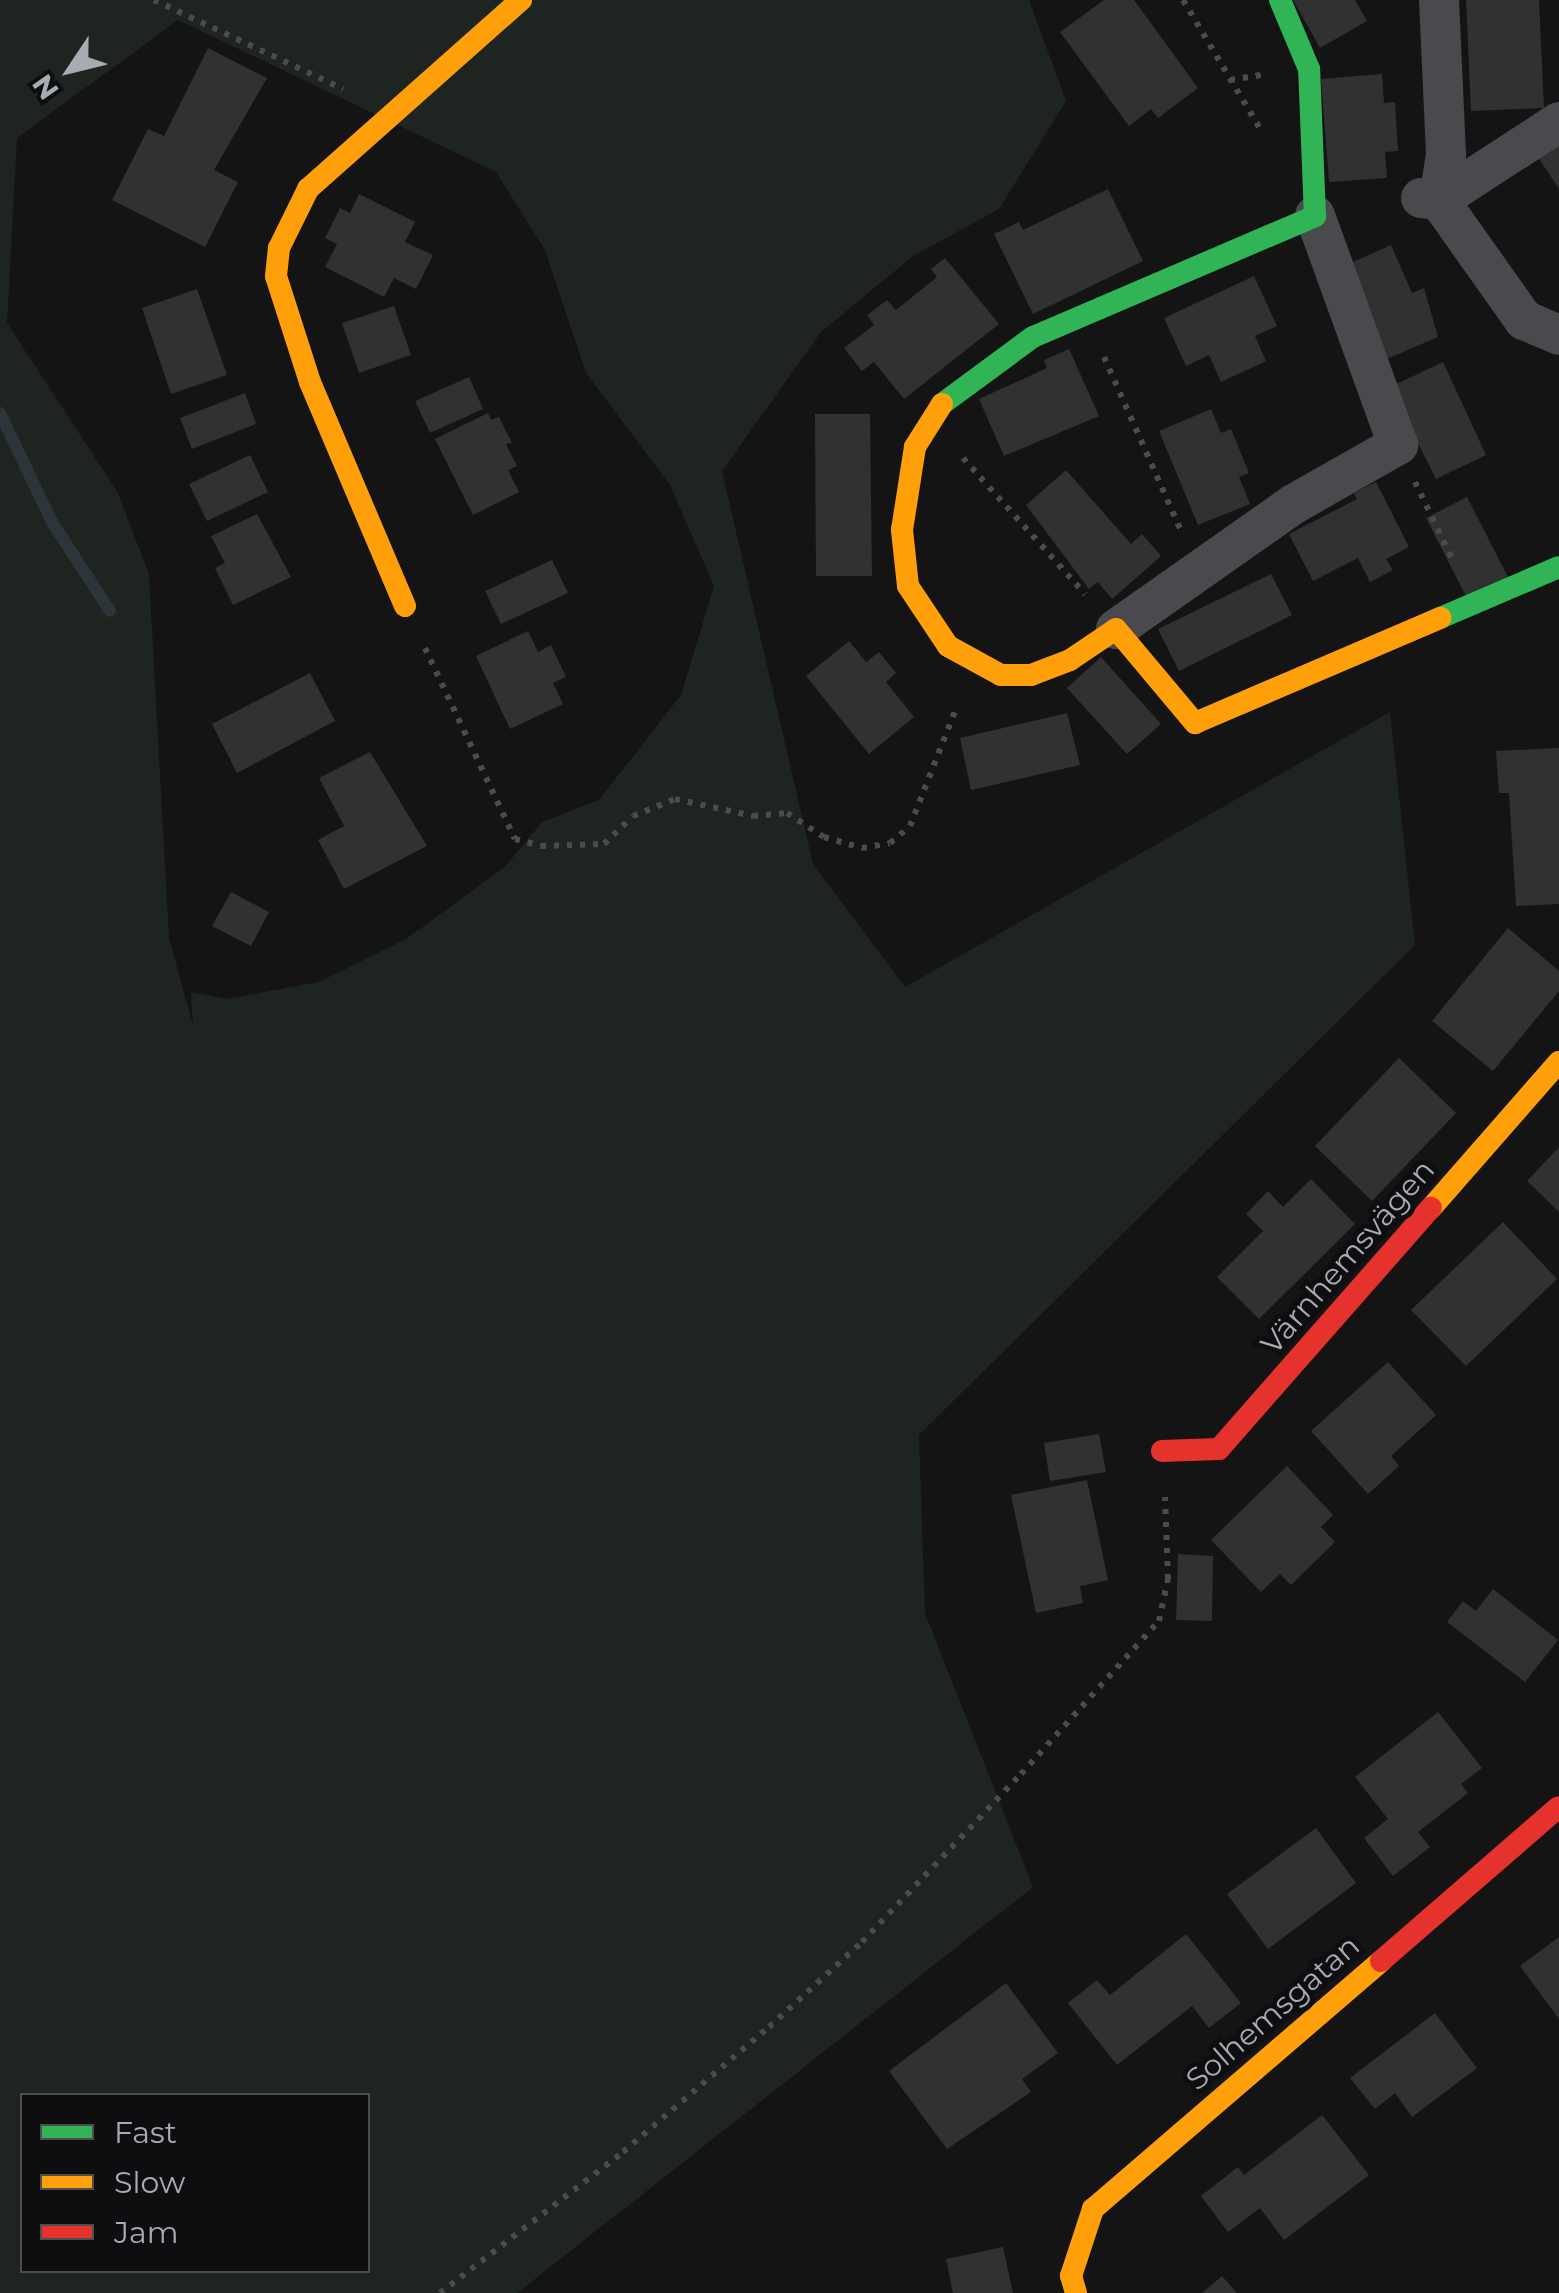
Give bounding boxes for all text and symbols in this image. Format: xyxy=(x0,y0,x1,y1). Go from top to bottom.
north arrow xyxy=(20,20,120,120)
text: N xyxy=(25,68,66,106)
street label: Värnhemsvägen xyxy=(1254,1152,1442,1362)
street label: Solhemsgatan xyxy=(1179,1928,1367,2098)
legend xyxy=(20,2093,370,2273)
text: Fast xyxy=(114,2114,177,2151)
text: Slow xyxy=(114,2164,185,2201)
text: Jam xyxy=(114,2214,179,2251)

